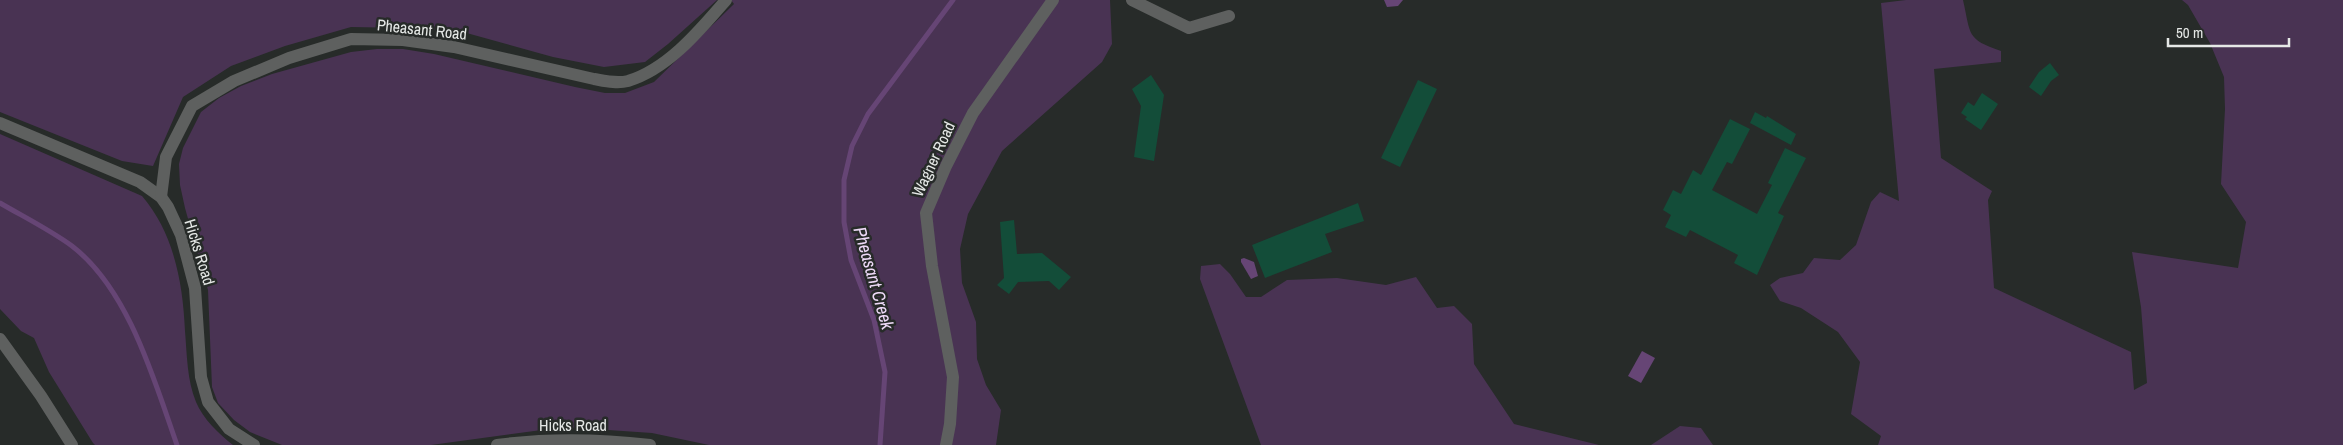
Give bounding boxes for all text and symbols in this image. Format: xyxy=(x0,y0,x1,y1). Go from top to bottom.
street label: Pheasant Road xyxy=(376,13,468,45)
scale bar xyxy=(2168,15,2289,47)
text: 50 m xyxy=(2176,22,2203,43)
street label: Wagner Road xyxy=(906,118,960,200)
street label: Hicks Road xyxy=(180,216,220,288)
water label: Pheasant Creek xyxy=(847,224,901,333)
street label: Hicks Road xyxy=(539,414,607,436)

